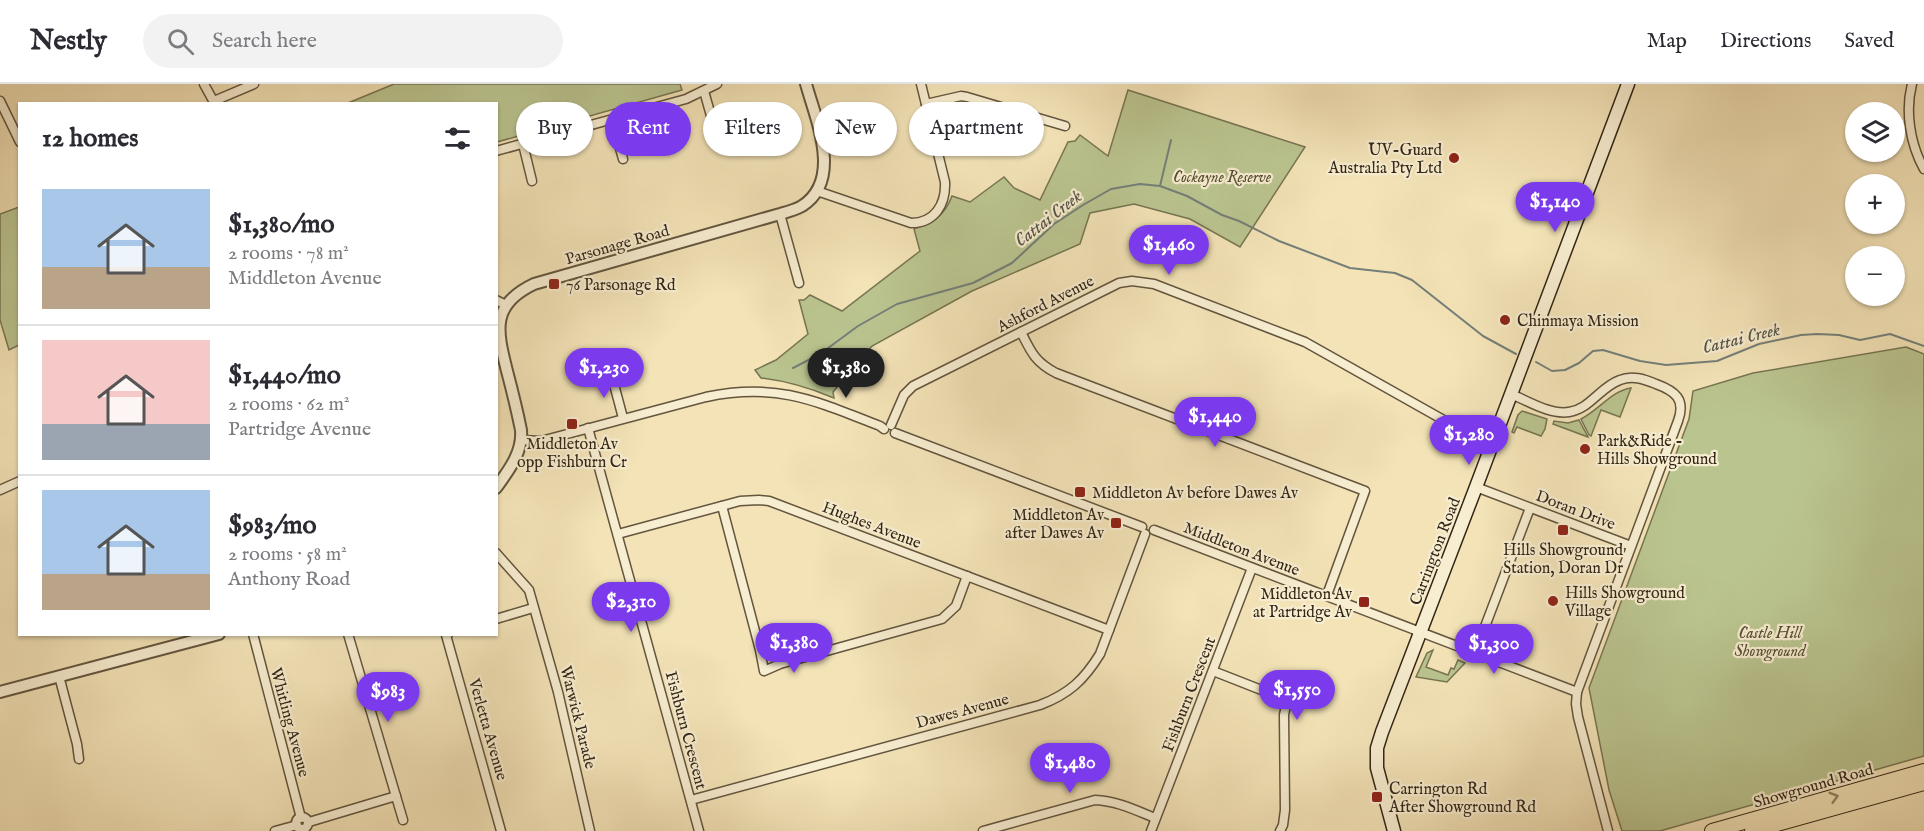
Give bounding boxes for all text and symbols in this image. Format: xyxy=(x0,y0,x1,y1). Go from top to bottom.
search box xyxy=(143,14,563,68)
text: Nestly xyxy=(30,24,107,59)
icon: search xyxy=(164,25,197,58)
text: Search here xyxy=(212,27,317,55)
text: Map xyxy=(1647,28,1687,55)
text: Directions xyxy=(1720,28,1811,55)
text: Saved xyxy=(1844,28,1894,55)
chip: Buy xyxy=(516,102,593,156)
chip: Rent xyxy=(605,102,691,156)
chip: Filters xyxy=(703,102,802,156)
chip: New xyxy=(814,102,897,156)
chip: Apartment xyxy=(909,102,1044,156)
map controls xyxy=(1845,102,1905,306)
button: layers xyxy=(1845,102,1905,162)
text: 12 homes xyxy=(42,122,138,155)
icon: filters xyxy=(441,122,474,155)
place label: UV-Guard Australia Pty Ltd xyxy=(1327,141,1442,179)
marker: UV-Guard Australia Pty Ltd xyxy=(1447,151,1461,165)
park label: Cockayne Reserve xyxy=(1173,168,1272,188)
button: + xyxy=(1845,174,1905,234)
pin: $1,140 xyxy=(1506,182,1604,233)
water label: Cattai Creek xyxy=(1011,186,1087,253)
text: $1,140 xyxy=(1530,189,1580,214)
text: $1,380/mo xyxy=(228,208,335,241)
icon: home xyxy=(90,213,162,285)
street label: Parsonage Road xyxy=(563,221,672,270)
pin: $1,460 xyxy=(1120,225,1218,276)
text: $1,460 xyxy=(1143,232,1195,257)
text: 2 rooms · 78 m² xyxy=(228,241,349,266)
button: − xyxy=(1845,246,1905,306)
text: Middleton Avenue xyxy=(228,266,382,291)
street label: Ashford Avenue xyxy=(993,272,1098,338)
place label: 76 Parsonage Rd xyxy=(566,276,676,296)
marker: 76 Parsonage Rd xyxy=(547,277,561,291)
place label: Chinmaya Mission xyxy=(1517,312,1639,332)
marker: Chinmaya Mission xyxy=(1498,313,1512,327)
water label: Cattai Creek xyxy=(1700,319,1783,360)
pin: $1,230 xyxy=(555,348,653,399)
pin: $1,380 xyxy=(797,348,895,399)
text: $1,230 xyxy=(579,355,629,380)
text: $1,380 xyxy=(822,355,870,380)
text: $1,440/mo xyxy=(228,359,341,392)
icon: home xyxy=(90,364,162,436)
text: 2 rooms · 62 m² xyxy=(228,392,350,417)
pin: $1,440 xyxy=(1166,397,1264,448)
text: $1,440 xyxy=(1188,404,1242,429)
pin: $1,280 xyxy=(1420,415,1518,466)
text: Partridge Avenue xyxy=(228,417,371,442)
marker: Middleton Av opp Fishburn Cr xyxy=(565,417,579,431)
text: $1,280 xyxy=(1444,422,1494,447)
place label: Park&Ride - Hills Showground xyxy=(1597,432,1717,470)
place label: Middleton Av opp Fishburn Cr xyxy=(517,435,627,473)
marker: Park&Ride - Hills Showground xyxy=(1578,442,1592,456)
place label: Middleton Av before Dawes Av xyxy=(1092,484,1299,504)
marker: Middleton Av before Dawes Av xyxy=(1073,485,1087,499)
street label: Doran Drive xyxy=(1533,487,1618,535)
street label: Carrington Road xyxy=(1406,495,1466,608)
street label: Hughes Avenue xyxy=(819,498,924,554)
place label: Middleton Av after Dawes Av xyxy=(1005,506,1105,544)
text: $983/mo xyxy=(228,509,317,542)
icon: home xyxy=(90,514,162,586)
marker: Middleton Av after Dawes Av xyxy=(1109,516,1123,530)
street label: Middleton Avenue xyxy=(1180,519,1302,581)
marker: Hills Showground Station, Doran Dr xyxy=(1556,523,1570,537)
place label: Hills Showground Station, Doran Dr xyxy=(1503,541,1623,579)
text: 2 rooms · 58 m² xyxy=(228,542,347,567)
text: Anthony Road xyxy=(228,567,350,592)
pin: $2,310 xyxy=(582,582,680,633)
place label: Hills Showground Village xyxy=(1564,584,1685,622)
place label: Middleton Av at Partridge Av xyxy=(1253,585,1353,623)
text: $2,310 xyxy=(606,589,656,614)
marker: Hills Showground Village xyxy=(1546,594,1560,608)
marker: Middleton Av at Partridge Av xyxy=(1357,595,1371,609)
pin: $1,380 xyxy=(745,623,843,674)
pin: $1,300 xyxy=(1445,624,1543,675)
park label: Castle Hill Showground xyxy=(1734,624,1807,662)
text: $1,380 xyxy=(770,630,818,655)
text: $1,300 xyxy=(1469,631,1519,656)
street label: Fishburn Crescent xyxy=(1159,634,1221,755)
street label: Warwick Parade xyxy=(555,664,600,771)
street label: Whitling Avenue xyxy=(265,666,313,779)
street label: Fishburn Crescent xyxy=(660,669,711,792)
pin: $1,550 xyxy=(1248,670,1346,721)
pin: $983 xyxy=(352,672,424,723)
street label: Verletta Avenue xyxy=(463,675,511,783)
text: $1,550 xyxy=(1273,677,1321,702)
text: $983 xyxy=(370,679,406,704)
street label: Dawes Avenue xyxy=(914,690,1011,734)
pin: $1,480 xyxy=(1021,743,1119,794)
text: $1,480 xyxy=(1044,750,1096,775)
street label: Showground Road xyxy=(1751,760,1876,814)
place label: Carrington Rd After Showground Rd xyxy=(1388,780,1536,818)
marker: Carrington Rd After Showground Rd xyxy=(1370,790,1384,804)
one-way arrow xyxy=(1828,792,1839,804)

